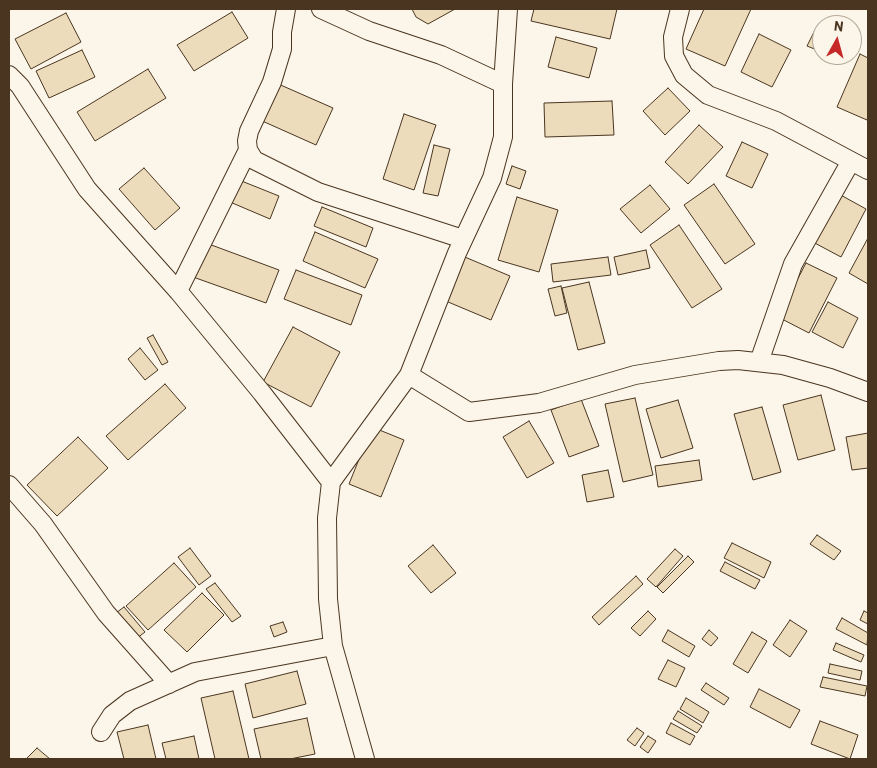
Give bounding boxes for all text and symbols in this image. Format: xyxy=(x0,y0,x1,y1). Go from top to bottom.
north arrow xyxy=(812,15,862,65)
text: N xyxy=(833,17,844,35)

